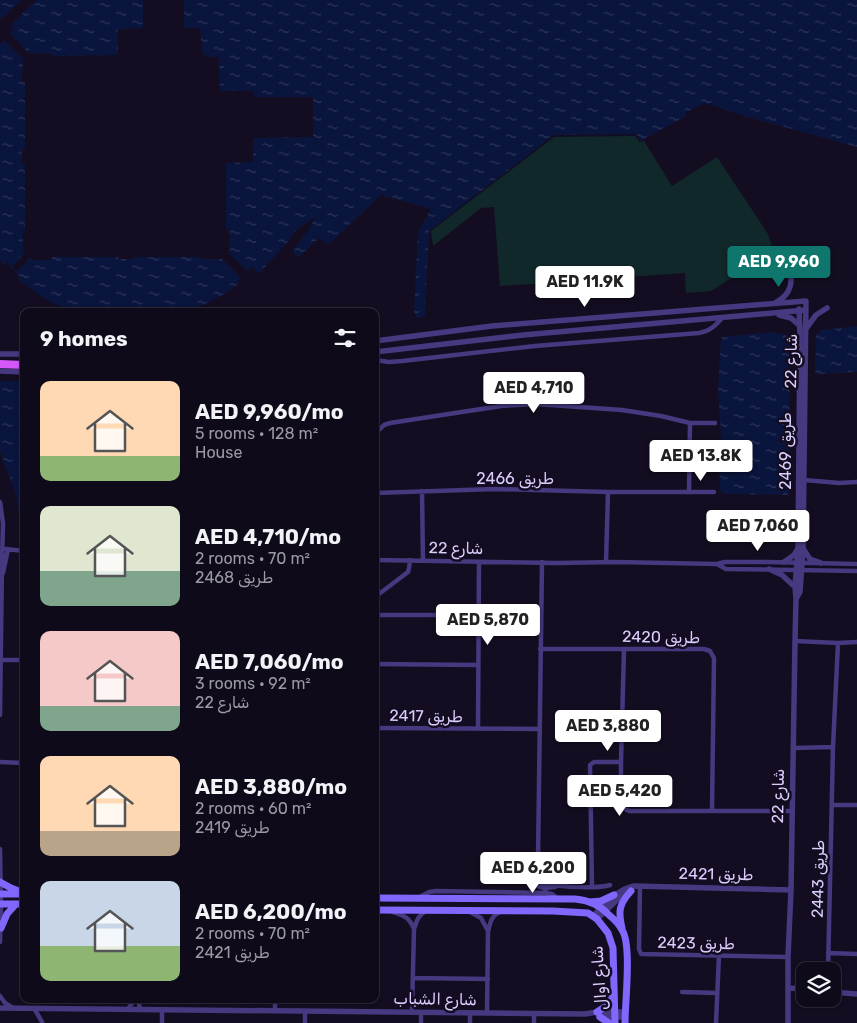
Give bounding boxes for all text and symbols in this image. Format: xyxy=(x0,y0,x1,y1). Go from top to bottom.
pin: AED 9,960 xyxy=(722,246,836,288)
text: AED 9,960 xyxy=(738,252,820,271)
pin: AED 11.9K xyxy=(528,266,642,308)
text: AED 11.9K xyxy=(546,272,624,291)
icon: filters xyxy=(331,324,359,352)
text: 9 homes xyxy=(40,326,128,351)
street label: شارع 22 xyxy=(781,334,803,389)
pin: AED 4,710 xyxy=(477,372,591,414)
text: AED 4,710 xyxy=(494,378,574,397)
text: AED 9,960/mo xyxy=(195,399,344,424)
icon: home xyxy=(80,401,140,461)
street label: طريق 2469 xyxy=(776,412,796,490)
text: 5 rooms · 128 m² xyxy=(195,424,318,443)
pin: AED 13.8K xyxy=(644,440,758,482)
text: House xyxy=(195,443,242,462)
text: AED 13.8K xyxy=(661,446,741,465)
street label: طريق 2466 xyxy=(476,469,554,489)
pin: AED 7,060 xyxy=(701,510,815,552)
text: AED 7,060 xyxy=(717,516,799,535)
text: AED 4,710/mo xyxy=(195,524,341,549)
icon: home xyxy=(80,526,140,586)
street label: شارع 22 xyxy=(428,538,483,560)
text: 2 rooms · 70 m² xyxy=(195,549,310,568)
text: طريق 2468 xyxy=(195,568,273,587)
pin: AED 5,870 xyxy=(431,604,545,646)
text: AED 5,870 xyxy=(447,610,529,629)
street label: طريق 2420 xyxy=(622,627,700,648)
text: AED 7,060/mo xyxy=(195,649,344,674)
icon: home xyxy=(80,651,140,711)
text: 3 rooms · 92 m² xyxy=(195,674,311,693)
text: شارع 22 xyxy=(195,693,250,712)
street label: طريق 2417 xyxy=(389,706,463,727)
pin: AED 3,880 xyxy=(551,710,665,752)
text: AED 3,880 xyxy=(566,716,650,735)
street label: شارع 22 xyxy=(768,769,790,824)
text: AED 3,880/mo xyxy=(195,774,347,799)
pin: AED 5,420 xyxy=(563,774,677,817)
icon: home xyxy=(80,776,140,836)
text: AED 5,420 xyxy=(578,781,662,800)
text: 2 rooms · 60 m² xyxy=(195,799,312,818)
text: طريق 2419 xyxy=(195,818,270,837)
street label: طريق 2443 xyxy=(808,840,829,918)
pin: AED 6,200 xyxy=(476,852,590,894)
text: AED 6,200 xyxy=(491,858,575,877)
street label: طريق 2421 xyxy=(678,864,754,885)
text: AED 6,200/mo xyxy=(195,899,347,924)
icon: home xyxy=(80,901,140,961)
text: 2 rooms · 70 m² xyxy=(195,924,310,943)
street label: طريق 2423 xyxy=(657,933,735,954)
text: طريق 2421 xyxy=(195,943,270,962)
street label: شارع اوال xyxy=(587,945,613,1011)
map controls xyxy=(796,962,841,1007)
button: layers xyxy=(796,962,841,1007)
street label: شارع الشباب xyxy=(393,989,477,1011)

